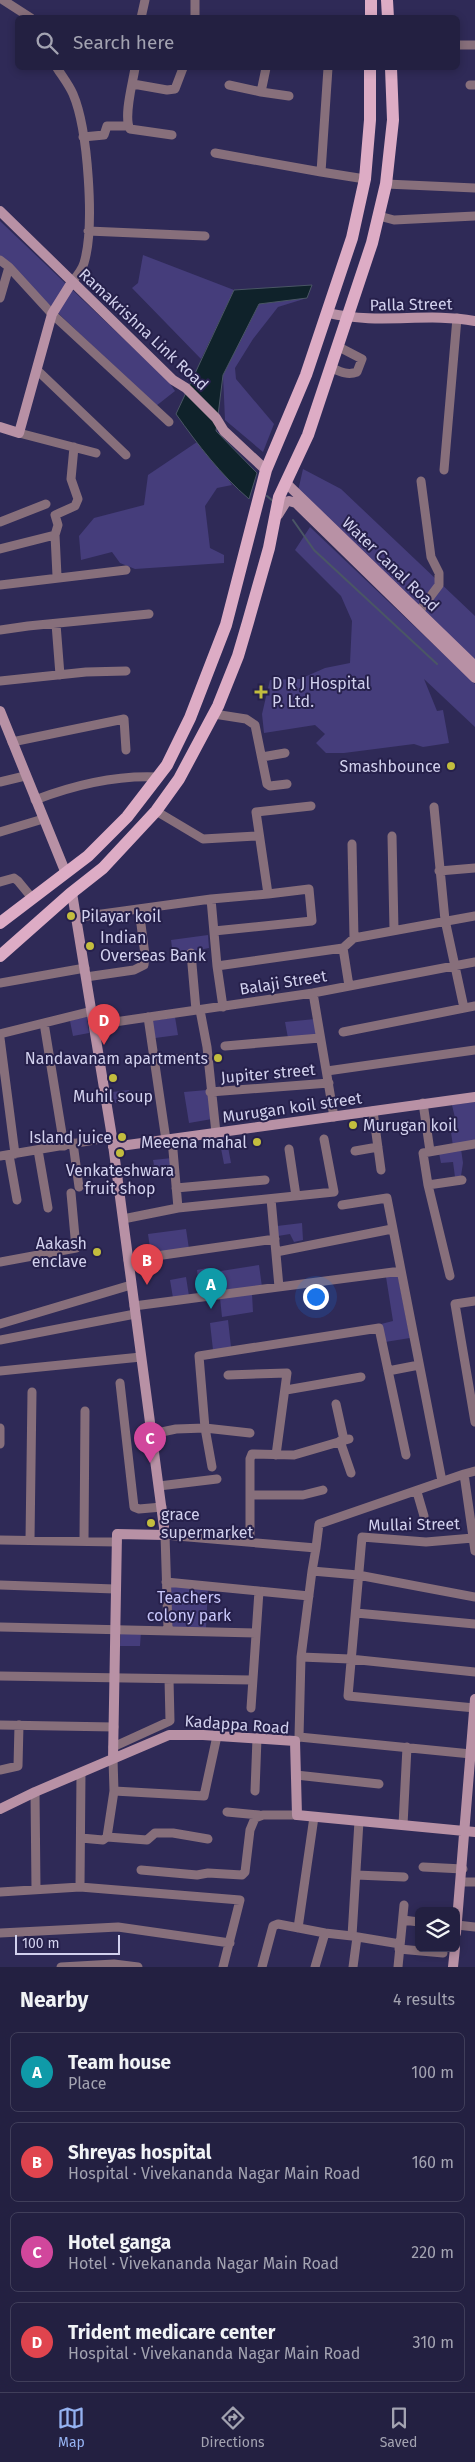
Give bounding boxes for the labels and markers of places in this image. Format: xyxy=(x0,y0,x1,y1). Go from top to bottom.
place label: D R J Hospital P. Ltd. xyxy=(272,674,371,711)
marker: D R J Hospital P. Ltd. xyxy=(254,685,268,699)
place label: Smashbounce xyxy=(340,757,441,776)
marker: Smashbounce xyxy=(445,760,457,772)
place label: Pilayar koil xyxy=(81,907,162,926)
marker: Pilayar koil xyxy=(65,910,77,922)
place label: Indian Overseas Bank xyxy=(100,928,207,965)
marker: Indian Overseas Bank xyxy=(84,940,96,952)
pin: D xyxy=(88,1004,120,1045)
place label: Nandavanam apartments xyxy=(25,1049,208,1068)
marker: Nandavanam apartments xyxy=(212,1052,224,1064)
marker: Muhil soup xyxy=(107,1072,119,1084)
place label: Muhil soup xyxy=(73,1087,153,1106)
place label: Murugan koil xyxy=(363,1116,457,1135)
marker: Murugan koil xyxy=(347,1119,359,1131)
place label: Island juice xyxy=(29,1128,112,1147)
marker: Island juice xyxy=(116,1131,128,1143)
place label: Meeena mahal xyxy=(141,1133,247,1152)
marker: Meeena mahal xyxy=(251,1136,263,1148)
marker: Venkateshwara fruit shop xyxy=(114,1147,126,1159)
place label: Venkateshwara fruit shop xyxy=(66,1161,174,1198)
place label: Aakash enclave xyxy=(32,1234,87,1271)
pin: B xyxy=(131,1244,163,1285)
marker: Aakash enclave xyxy=(91,1246,103,1258)
pin: A xyxy=(195,1268,227,1309)
pin: C xyxy=(134,1422,166,1463)
place label: grace supermarket xyxy=(161,1505,254,1542)
marker: grace supermarket xyxy=(145,1517,157,1529)

